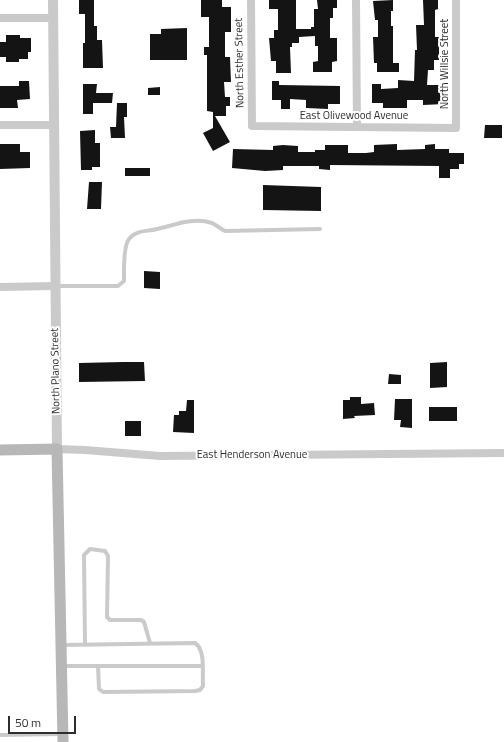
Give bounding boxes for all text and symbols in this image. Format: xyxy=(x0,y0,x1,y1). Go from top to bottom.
street label: North Esther Street xyxy=(233,18,247,108)
street label: North Willsie Street xyxy=(438,19,452,109)
street label: East Olivewood Avenue xyxy=(300,109,408,123)
street label: North Plano Street xyxy=(49,328,63,414)
street label: East Henderson Avenue xyxy=(197,448,307,462)
scale bar xyxy=(10,708,78,734)
text: 50 m xyxy=(15,713,41,732)

